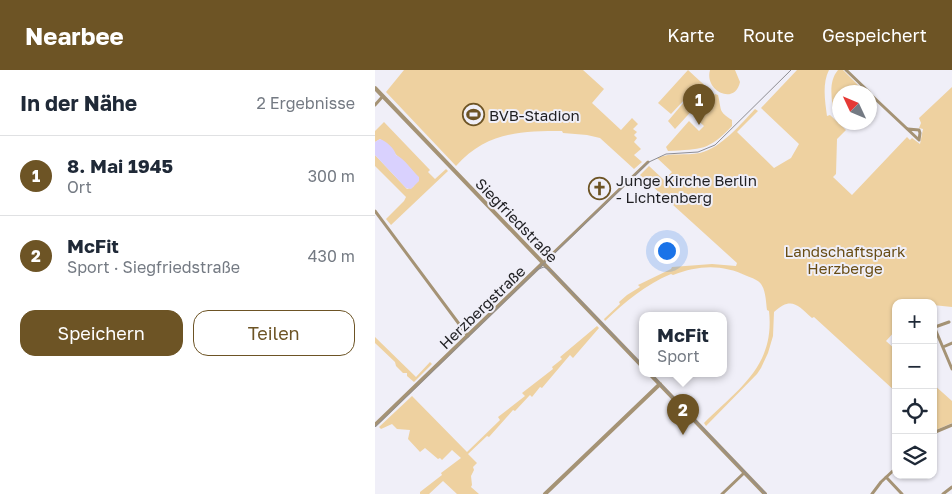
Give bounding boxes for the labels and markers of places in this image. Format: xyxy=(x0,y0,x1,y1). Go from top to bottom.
pin: 1 xyxy=(683,84,715,125)
sports icon: BVB-Stadion xyxy=(461,103,485,127)
place label: BVB-Stadion xyxy=(489,106,580,124)
place label: Junge Kirche Berlin - Lichtenberg xyxy=(616,171,757,206)
church icon: Junge Kirche Berlin - Lichtenberg xyxy=(588,177,612,201)
pin: 2 xyxy=(667,394,699,435)

